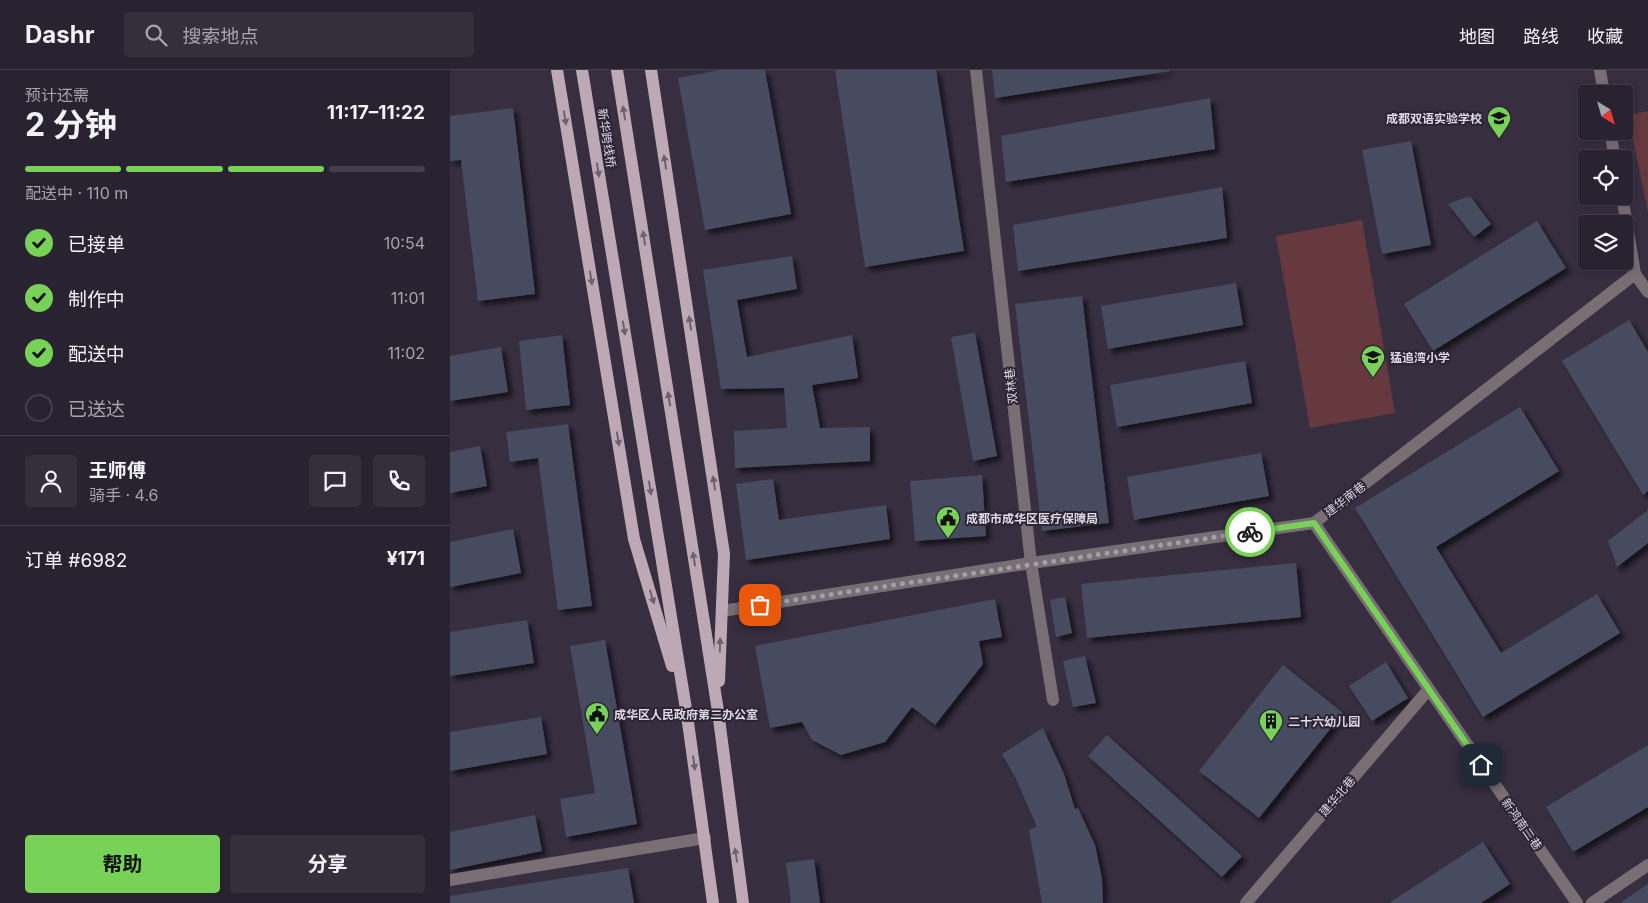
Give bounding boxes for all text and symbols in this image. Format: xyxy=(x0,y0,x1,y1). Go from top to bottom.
search box xyxy=(124,12,474,57)
text: Dashr xyxy=(25,20,94,49)
icon: search xyxy=(142,21,170,49)
text: 搜索地点 xyxy=(182,25,258,48)
text: 地图 xyxy=(1459,26,1495,47)
text: 路线 xyxy=(1523,26,1559,47)
text: 收藏 xyxy=(1587,26,1623,47)
text: 预计还需 xyxy=(25,85,89,105)
north arrow xyxy=(1578,85,1632,140)
map controls xyxy=(1578,85,1633,270)
text: 11:17–11:22 xyxy=(327,101,425,124)
one-way arrow xyxy=(620,104,628,120)
text: 2 分钟 xyxy=(25,105,117,144)
school or university icon: 成都双语实验学校 xyxy=(1486,105,1512,139)
street label: 新华跨线桥 xyxy=(595,107,619,169)
one-way arrow xyxy=(562,110,570,126)
place label: 成都双语实验学校 xyxy=(1386,111,1482,126)
button: locate xyxy=(1578,150,1633,205)
one-way arrow xyxy=(661,154,669,170)
one-way arrow xyxy=(595,162,603,178)
text: 配送中 · 110 m xyxy=(25,183,128,203)
button: layers xyxy=(1578,215,1633,270)
icon: check xyxy=(25,229,53,257)
one-way arrow xyxy=(639,230,647,246)
text: 已接单 xyxy=(68,233,125,256)
text: 10:54 xyxy=(384,233,425,253)
one-way arrow xyxy=(588,271,596,287)
icon: check xyxy=(25,284,53,312)
text: 制作中 xyxy=(68,288,125,311)
text: 11:01 xyxy=(391,288,425,308)
one-way arrow xyxy=(686,314,694,330)
one-way arrow xyxy=(620,320,628,336)
icon: check xyxy=(25,339,53,367)
text: 配送中 xyxy=(68,343,125,366)
text: 11:02 xyxy=(388,343,425,363)
school or university icon: 猛追湾小学 xyxy=(1360,344,1386,378)
place label: 猛追湾小学 xyxy=(1390,350,1450,365)
street label: 双林巷 xyxy=(1002,367,1020,405)
one-way arrow xyxy=(664,391,672,407)
text: 已送达 xyxy=(68,398,125,421)
one-way arrow xyxy=(614,431,622,447)
button: person xyxy=(25,455,77,507)
button: chat xyxy=(309,455,361,507)
button: phone xyxy=(373,455,425,507)
text: 王师傅 xyxy=(89,459,146,482)
one-way arrow xyxy=(710,475,718,491)
street label: 建华南巷 xyxy=(1321,478,1369,520)
one-way arrow xyxy=(646,480,654,496)
text: 骑手 · 4.6 xyxy=(89,485,159,505)
public building icon: 成都市成华区医疗保障局 xyxy=(935,505,961,539)
courier xyxy=(1225,507,1275,557)
place label: 成都市成华区医疗保障局 xyxy=(966,511,1098,526)
icon: bike xyxy=(1236,518,1264,546)
text: ¥171 xyxy=(387,547,425,570)
text: 订单 #6982 xyxy=(25,549,127,572)
one-way arrow xyxy=(690,551,698,567)
pin xyxy=(739,584,781,626)
one-way arrow xyxy=(648,590,656,605)
icon: bag xyxy=(746,591,774,619)
one-way arrow xyxy=(717,637,725,653)
public building icon: 成华区人民政府第二办公室 xyxy=(584,701,610,735)
place label: 成华区人民政府第二办公室 xyxy=(614,707,758,722)
building icon: 二十六幼儿园 xyxy=(1258,708,1284,742)
place label: 二十六幼儿园 xyxy=(1288,714,1360,729)
pin xyxy=(1460,744,1502,786)
icon: home xyxy=(1467,751,1495,779)
one-way arrow xyxy=(690,755,698,771)
street label: 建华北巷 xyxy=(1316,773,1358,819)
street label: 新鸿南二巷 xyxy=(1499,795,1545,853)
button: 帮助 xyxy=(25,835,220,893)
button: 分享 xyxy=(230,835,425,893)
one-way arrow xyxy=(731,846,739,862)

